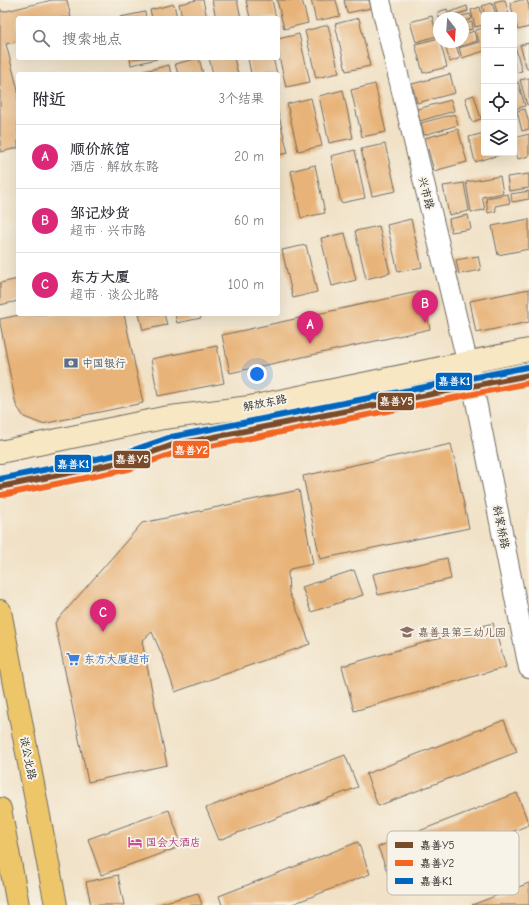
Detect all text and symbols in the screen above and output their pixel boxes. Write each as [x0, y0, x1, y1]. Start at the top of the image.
north arrow [433, 12, 469, 48]
map controls [481, 12, 517, 156]
button: + [481, 12, 517, 48]
search box [16, 16, 280, 60]
icon: search [30, 27, 52, 49]
text: 搜索地点 [62, 30, 122, 48]
button: − [481, 48, 517, 84]
button: locate [481, 84, 517, 120]
text: 附近 [32, 90, 66, 109]
text: 3个结果 [218, 91, 264, 106]
button: layers [481, 120, 517, 156]
text: 顺价旅馆 [70, 140, 130, 158]
text: A [41, 149, 49, 164]
text: 20 m [234, 149, 264, 164]
text: 酒店 · 解放东路 [70, 159, 159, 174]
street label: 兴市路 [416, 175, 436, 211]
text: 邹记炒货 [70, 204, 130, 222]
text: B [41, 213, 49, 228]
text: 60 m [234, 213, 264, 228]
text: 超市 · 兴市路 [70, 223, 146, 238]
text: 东方大厦 [70, 268, 130, 286]
text: C [41, 277, 49, 292]
text: 100 m [228, 277, 264, 292]
text: 超市 · 谈公北路 [70, 287, 159, 302]
pin: B [412, 290, 438, 323]
pin: A [297, 311, 323, 344]
bank icon: 中国银行 [63, 355, 79, 371]
place label: 中国银行 [82, 357, 126, 370]
your location [247, 364, 267, 384]
line badge: 嘉善K1 [435, 372, 473, 391]
text: 嘉善K1 [438, 375, 470, 388]
street label: 解放东路 [242, 392, 288, 414]
line badge: 嘉善Y5 [377, 392, 415, 411]
text: 嘉善Y5 [379, 395, 413, 408]
line badge: 嘉善Y2 [172, 440, 210, 459]
text: 嘉善Y2 [174, 444, 208, 457]
line badge: 嘉善Y5 [113, 450, 151, 469]
text: 嘉善Y5 [115, 453, 149, 466]
line badge: 嘉善K1 [54, 454, 92, 473]
text: 嘉善K1 [57, 458, 89, 471]
street label: 斜家桥路 [490, 504, 512, 550]
pin: C [90, 599, 116, 632]
school or university icon: 嘉善县第三幼儿园 [399, 624, 415, 640]
place label: 嘉善县第三幼儿园 [418, 626, 506, 639]
supermarket icon: 东方大厦超市 [65, 651, 81, 667]
place label: 东方大厦超市 [84, 653, 150, 666]
street label: 谈公北路 [17, 735, 39, 781]
legend [387, 831, 519, 895]
hotel icon: 国会大酒店 [127, 834, 143, 850]
place label: 国会大酒店 [146, 836, 201, 849]
text: 嘉善Y5 [420, 839, 455, 852]
text: 嘉善Y2 [420, 857, 455, 870]
text: 嘉善K1 [420, 875, 453, 888]

